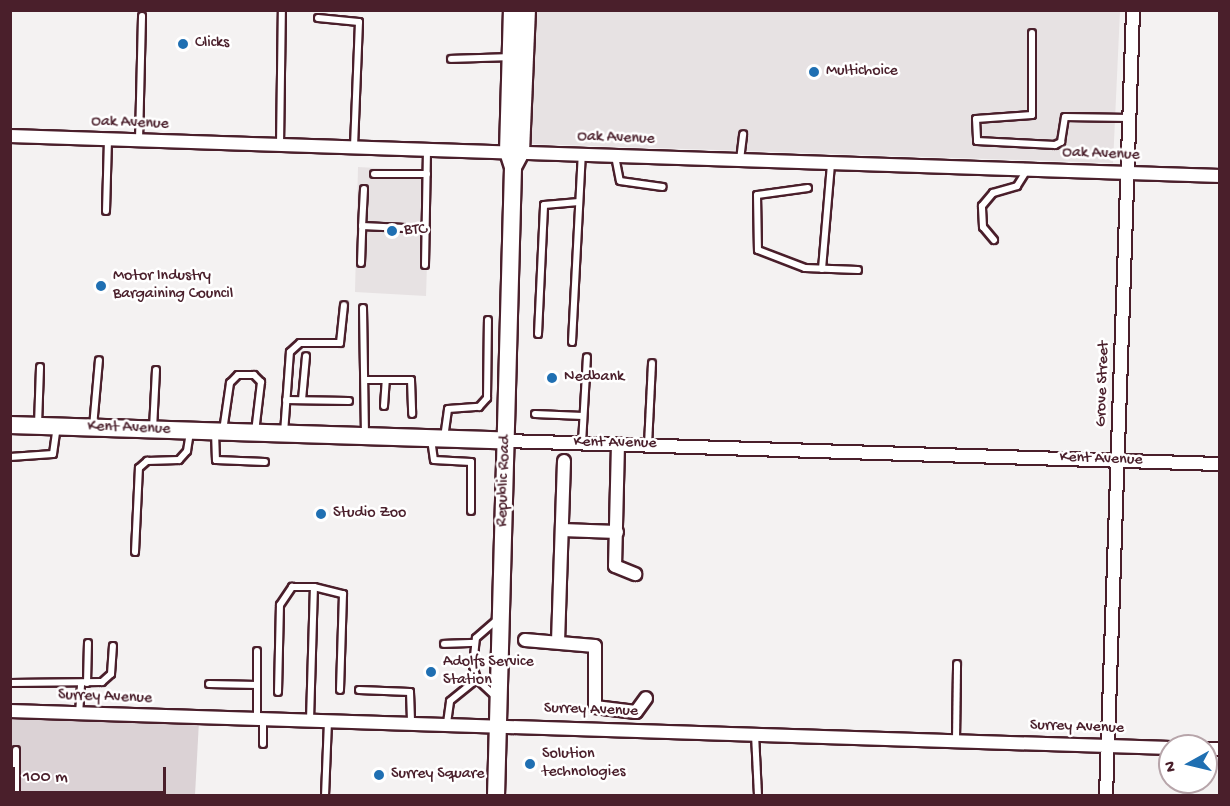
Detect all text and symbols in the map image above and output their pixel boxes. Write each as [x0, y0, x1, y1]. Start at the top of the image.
place label: Clicks [195, 34, 229, 54]
marker: Clicks [176, 37, 190, 51]
place label: Multichoice [826, 62, 898, 82]
marker: Multichoice [807, 65, 821, 79]
street label: Oak Avenue [91, 113, 169, 135]
street label: Oak Avenue [577, 128, 655, 150]
street label: Oak Avenue [1062, 144, 1140, 166]
place label: BTC [404, 221, 427, 241]
marker: BTC [385, 224, 399, 238]
place label: Motor Industry Bargaining Council [113, 267, 233, 305]
marker: Motor Industry Bargaining Council [94, 279, 108, 293]
street label: Grove Street [1093, 341, 1115, 427]
place label: Nedbank [564, 368, 624, 388]
marker: Nedbank [545, 371, 559, 385]
street label: Kent Avenue [87, 418, 171, 440]
street label: Kent Avenue [573, 434, 657, 454]
street label: Republic Road [494, 435, 516, 527]
street label: Kent Avenue [1059, 449, 1143, 471]
place label: Studio Zoo [333, 504, 406, 524]
marker: Studio Zoo [314, 507, 328, 521]
place label: Adolfs Service Station [443, 653, 534, 691]
marker: Adolfs Service Station [424, 665, 438, 679]
street label: Surrey Avenue [58, 687, 152, 709]
street label: Surrey Avenue [544, 700, 638, 722]
street label: Surrey Avenue [1030, 717, 1124, 739]
north arrow [1158, 734, 1218, 794]
place label: Solution technologies [542, 745, 625, 783]
scale bar [15, 755, 170, 793]
marker: Solution technologies [523, 757, 537, 771]
text: N [1162, 760, 1182, 773]
place label: Surrey Square [391, 765, 484, 785]
text: 100 m [23, 767, 68, 788]
marker: Surrey Square [372, 768, 386, 782]

